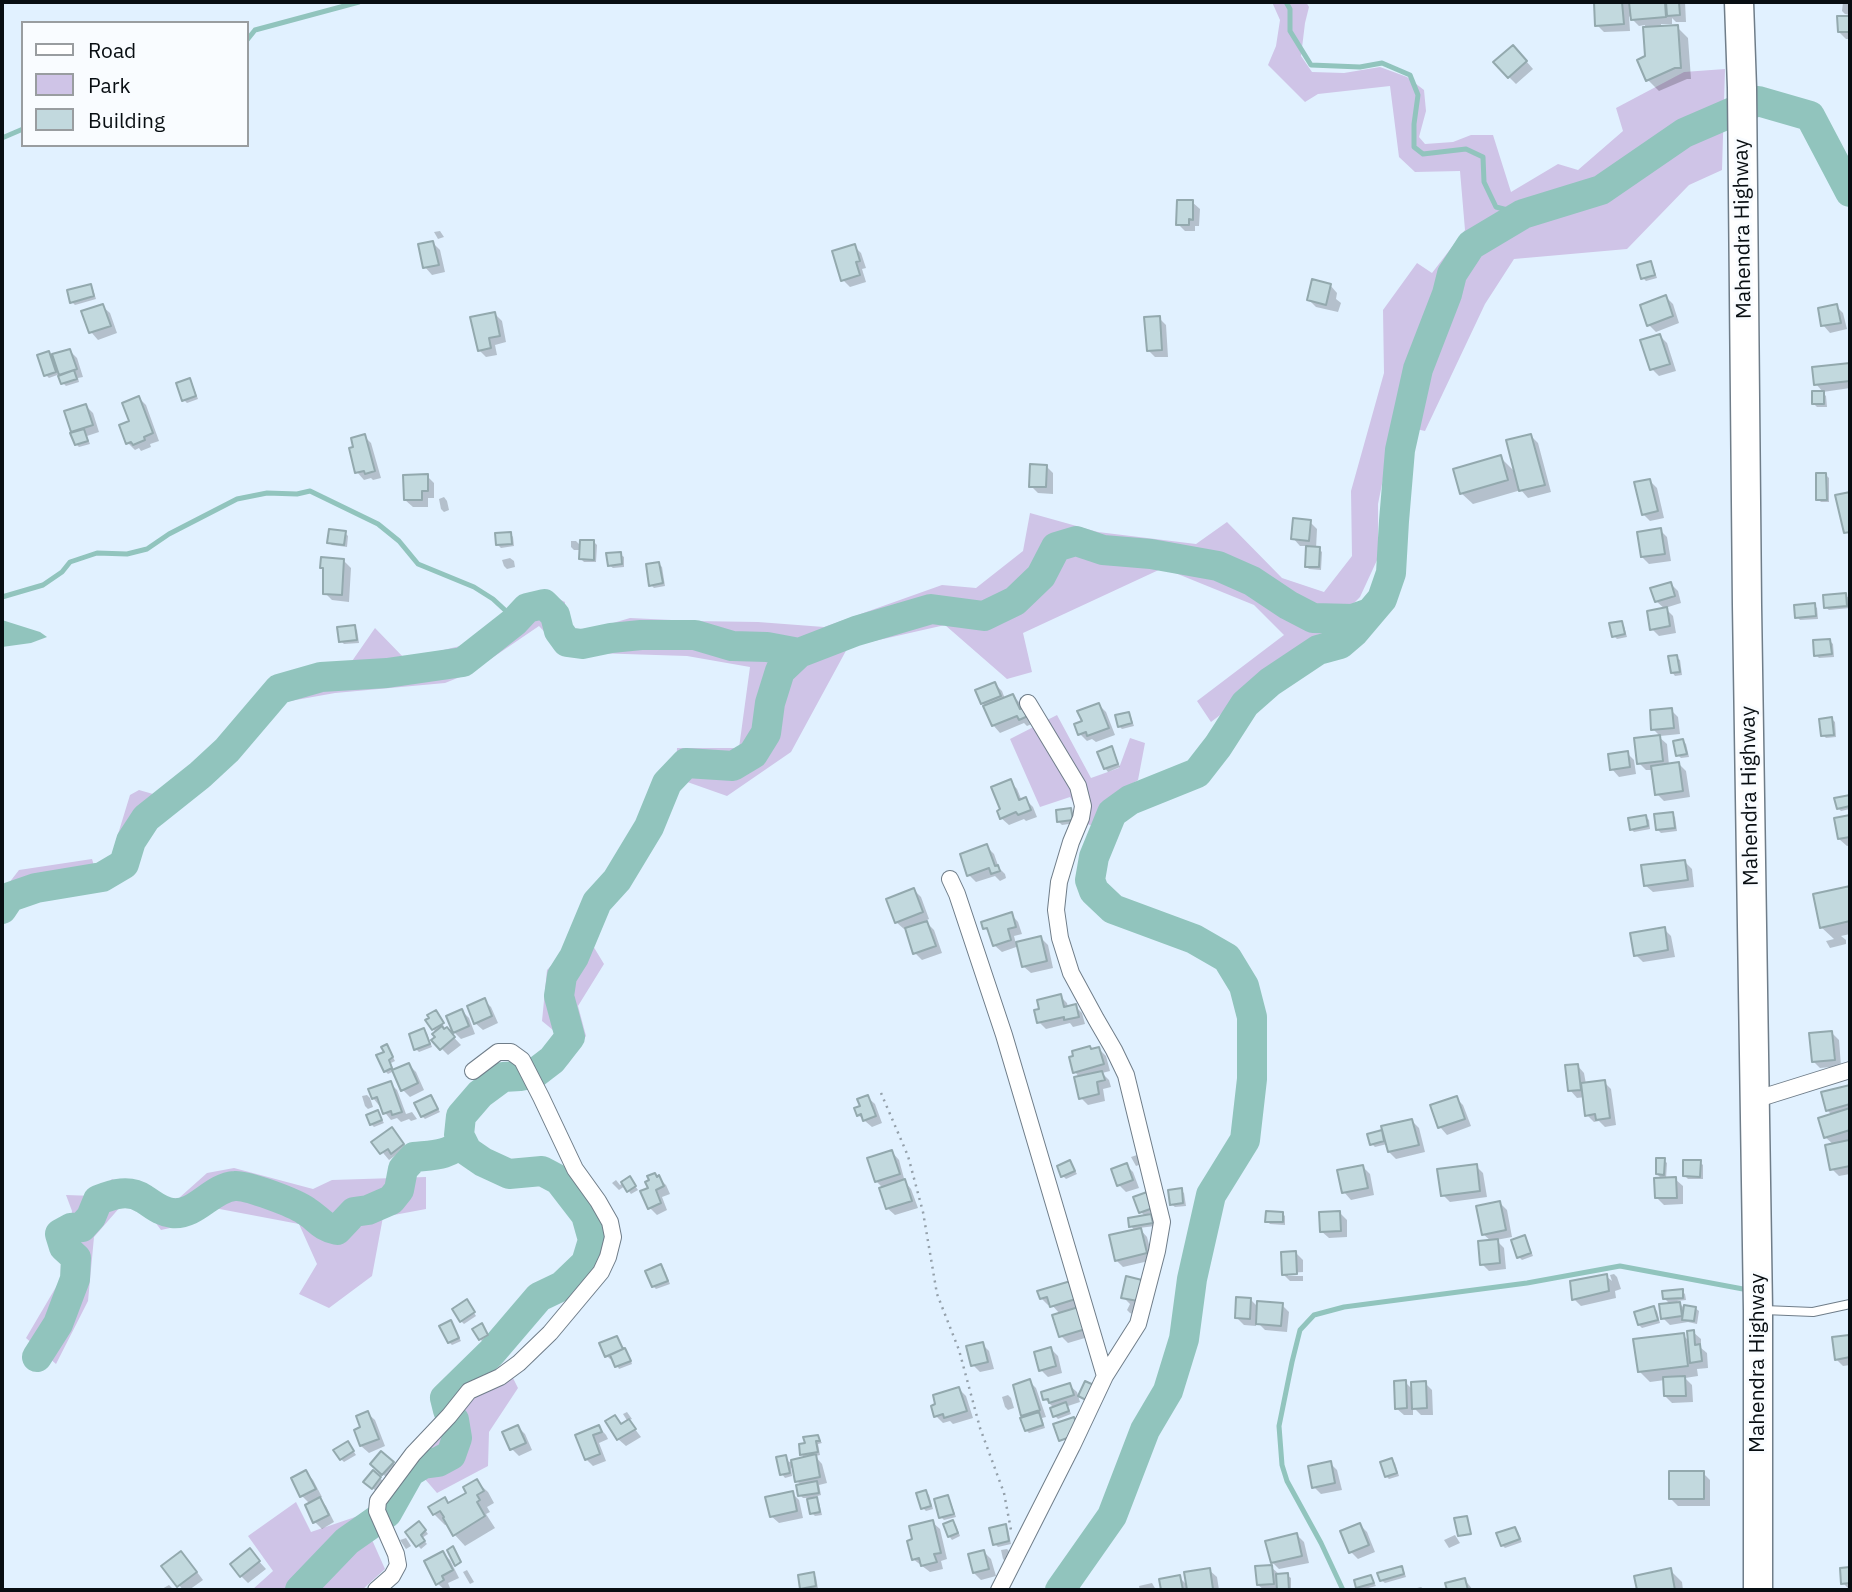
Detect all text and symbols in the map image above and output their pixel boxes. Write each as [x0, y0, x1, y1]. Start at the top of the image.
legend [21, 21, 248, 147]
text: Road [88, 36, 136, 64]
text: Park [88, 71, 131, 99]
text: Building [88, 106, 165, 134]
street label: Mahendra Highway [1729, 139, 1757, 319]
street label: Mahendra Highway [1736, 706, 1764, 886]
street label: Mahendra Highway [1745, 1273, 1771, 1453]

